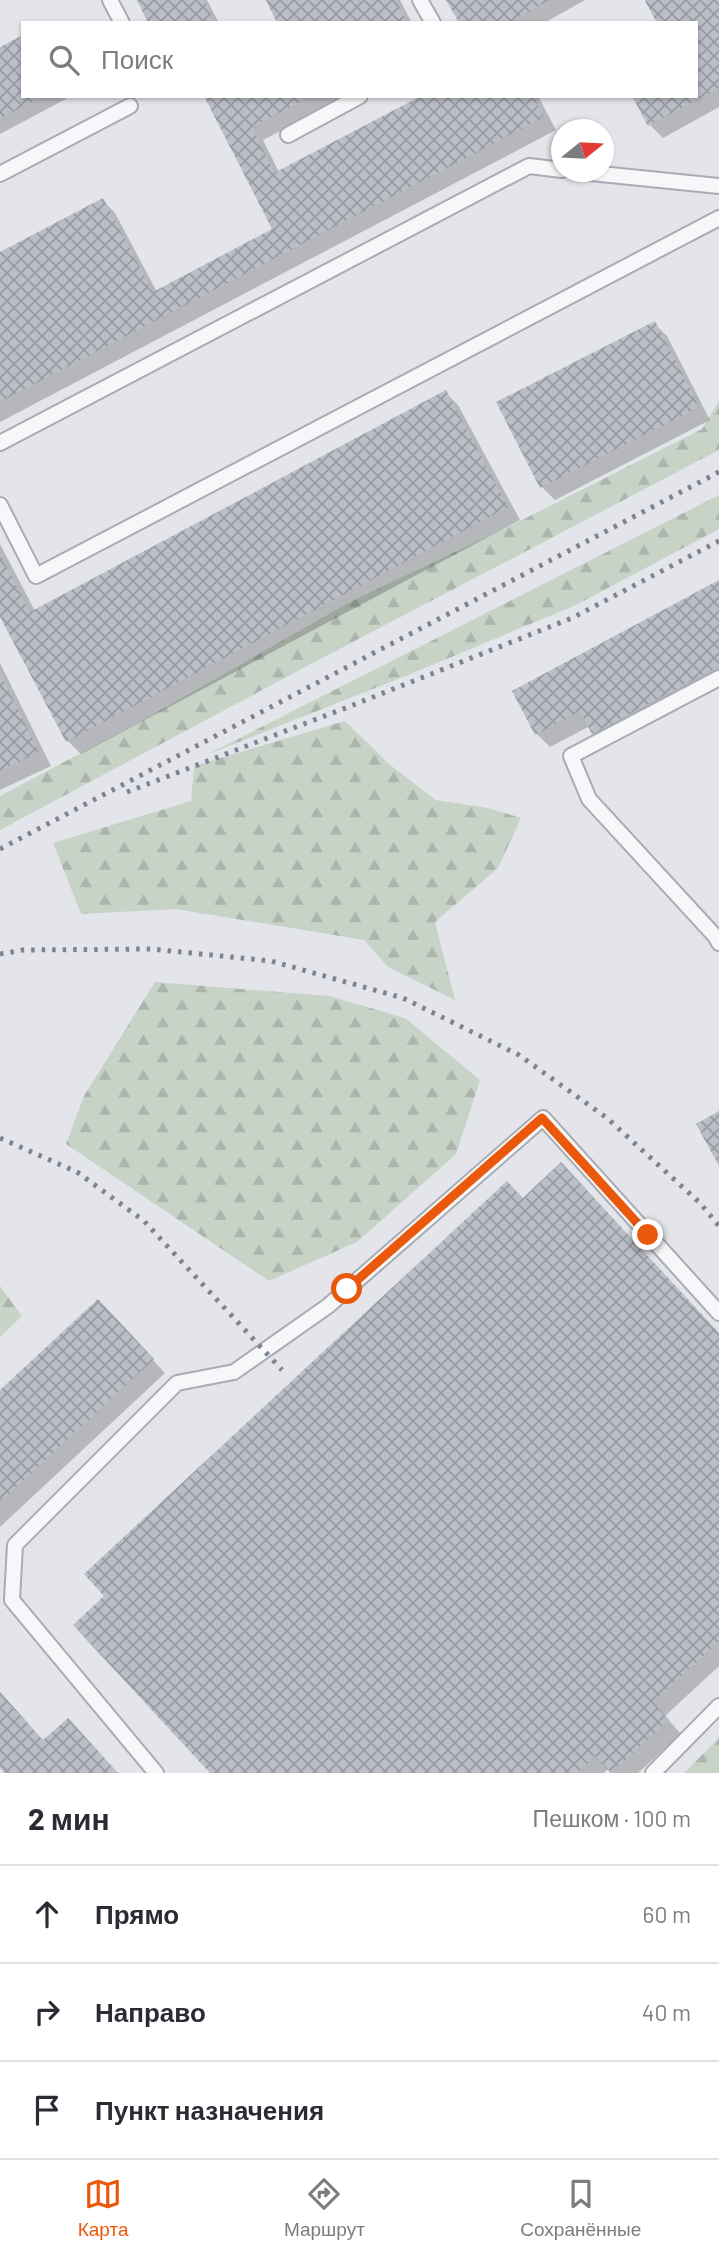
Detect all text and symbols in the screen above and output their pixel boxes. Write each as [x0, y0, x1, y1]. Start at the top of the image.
search box [21, 21, 698, 98]
icon: search [45, 41, 83, 79]
text: Поиск [101, 43, 173, 74]
north arrow [551, 119, 614, 182]
route end [632, 1219, 663, 1250]
route start [331, 1273, 362, 1304]
text: 2 мин [28, 1800, 110, 1836]
text: Пешком · 100 m [533, 1804, 691, 1832]
icon: ahead [28, 1895, 66, 1933]
text: Прямо [95, 1898, 179, 1929]
text: 60 m [643, 1900, 691, 1928]
icon: right [28, 1993, 66, 2031]
text: Направо [95, 1996, 206, 2027]
text: 40 m [642, 1998, 691, 2026]
icon: arrive [28, 2091, 66, 2129]
text: Пункт назначения [95, 2094, 324, 2125]
tab: Карта [78, 2175, 129, 2241]
tab: Маршрут [284, 2175, 365, 2241]
tab: Сохранённые [520, 2175, 641, 2241]

